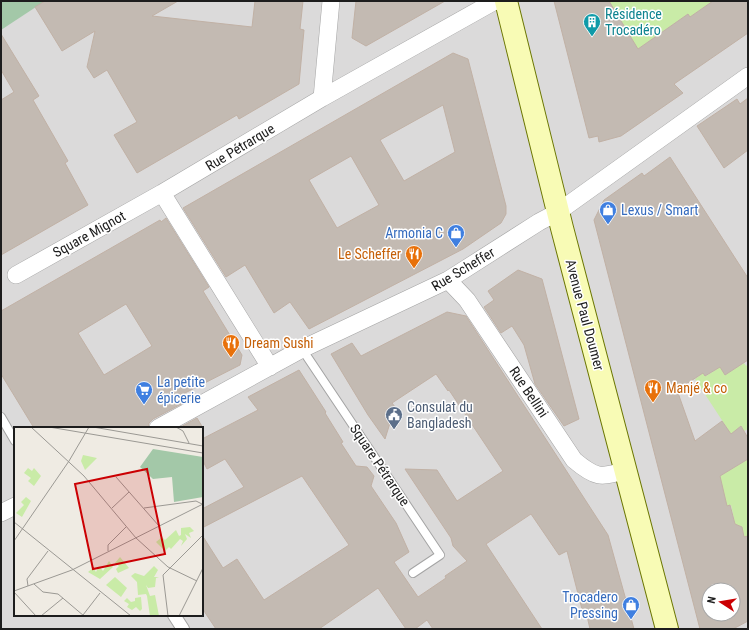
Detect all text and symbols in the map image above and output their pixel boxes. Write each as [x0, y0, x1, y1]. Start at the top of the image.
place label: Résidence Trocadéro [605, 6, 662, 38]
building icon: Résidence Trocadéro [582, 12, 602, 37]
street label: Rue Pétrarque [203, 120, 278, 174]
shop icon: Lexus / Smart [598, 200, 618, 225]
place label: Lexus / Smart [621, 202, 698, 218]
street label: Square Mignot [50, 208, 128, 260]
shop icon: Armonia C [446, 223, 466, 248]
place label: Armonia C [385, 225, 443, 241]
restaurant icon: Le Scheffer [404, 244, 424, 269]
street label: Rue Scheffer [429, 244, 497, 294]
place label: Le Scheffer [338, 246, 401, 262]
street label: Avenue Paul Doumer [562, 258, 608, 372]
restaurant icon: Dream Sushi [221, 333, 241, 358]
place label: Dream Sushi [244, 335, 314, 351]
street label: Rue Bellini [506, 364, 552, 420]
place label: La petite épicerie [157, 374, 206, 406]
restaurant icon: Manjé & co [643, 378, 663, 403]
supermarket icon: La petite épicerie [134, 380, 154, 405]
place label: Manjé & co [666, 380, 727, 396]
place label: Consulat du Bangladesh [407, 399, 473, 431]
public building icon: Consulat du Bangladesh [384, 405, 404, 430]
street label: Square Pétrarque [347, 421, 413, 509]
inset map [14, 427, 203, 616]
north arrow [701, 582, 741, 622]
place label: Trocadero Pressing [562, 589, 618, 621]
shop icon: Trocadero Pressing [621, 595, 641, 620]
text: N [705, 595, 719, 605]

